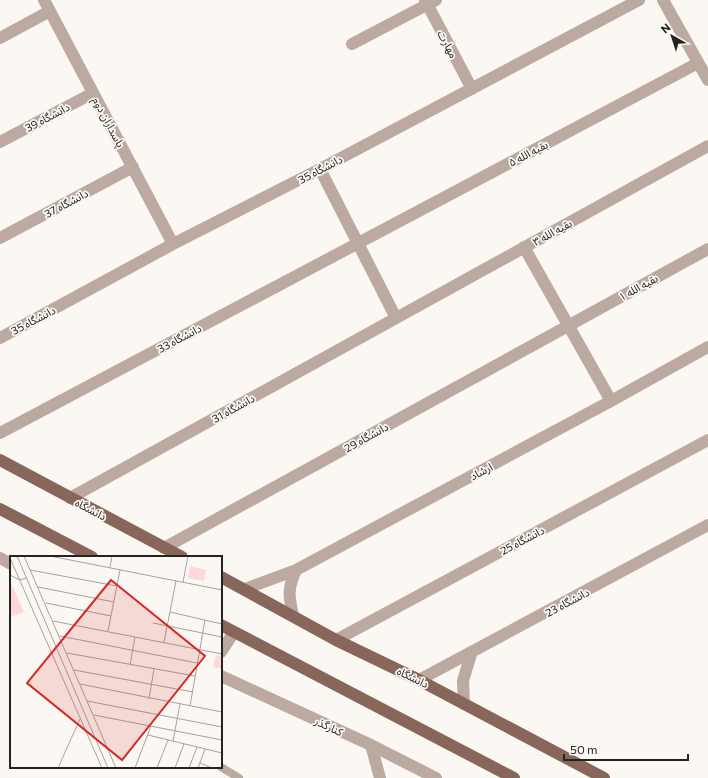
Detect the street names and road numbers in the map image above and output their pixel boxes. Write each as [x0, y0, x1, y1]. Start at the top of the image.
street label: مهارت [434, 28, 461, 61]
street label: پاسداران دوم [88, 95, 128, 150]
street label: دانشگاه 39 [23, 100, 71, 134]
street label: بقیه الله ۵ [506, 137, 550, 170]
street label: دانشگاه 35 [296, 152, 344, 186]
street label: دانشگاه 37 [42, 186, 90, 220]
street label: بقیه الله ۳ [530, 216, 574, 249]
street label: بقیه الله ۱ [616, 271, 660, 304]
street label: دانشگاه 35 [9, 303, 57, 337]
street label: دانشگاه 33 [155, 321, 203, 355]
street label: دانشگاه 31 [210, 391, 256, 425]
street label: دانشگاه 29 [342, 420, 390, 454]
street label: ارشاد [468, 460, 495, 483]
street label: دانشگاه [73, 495, 109, 523]
street label: دانشگاه 25 [498, 523, 546, 557]
street label: دانشگاه 23 [543, 585, 591, 619]
street label: دانشگاه [395, 664, 431, 690]
street label: کنارگذر [312, 713, 346, 739]

